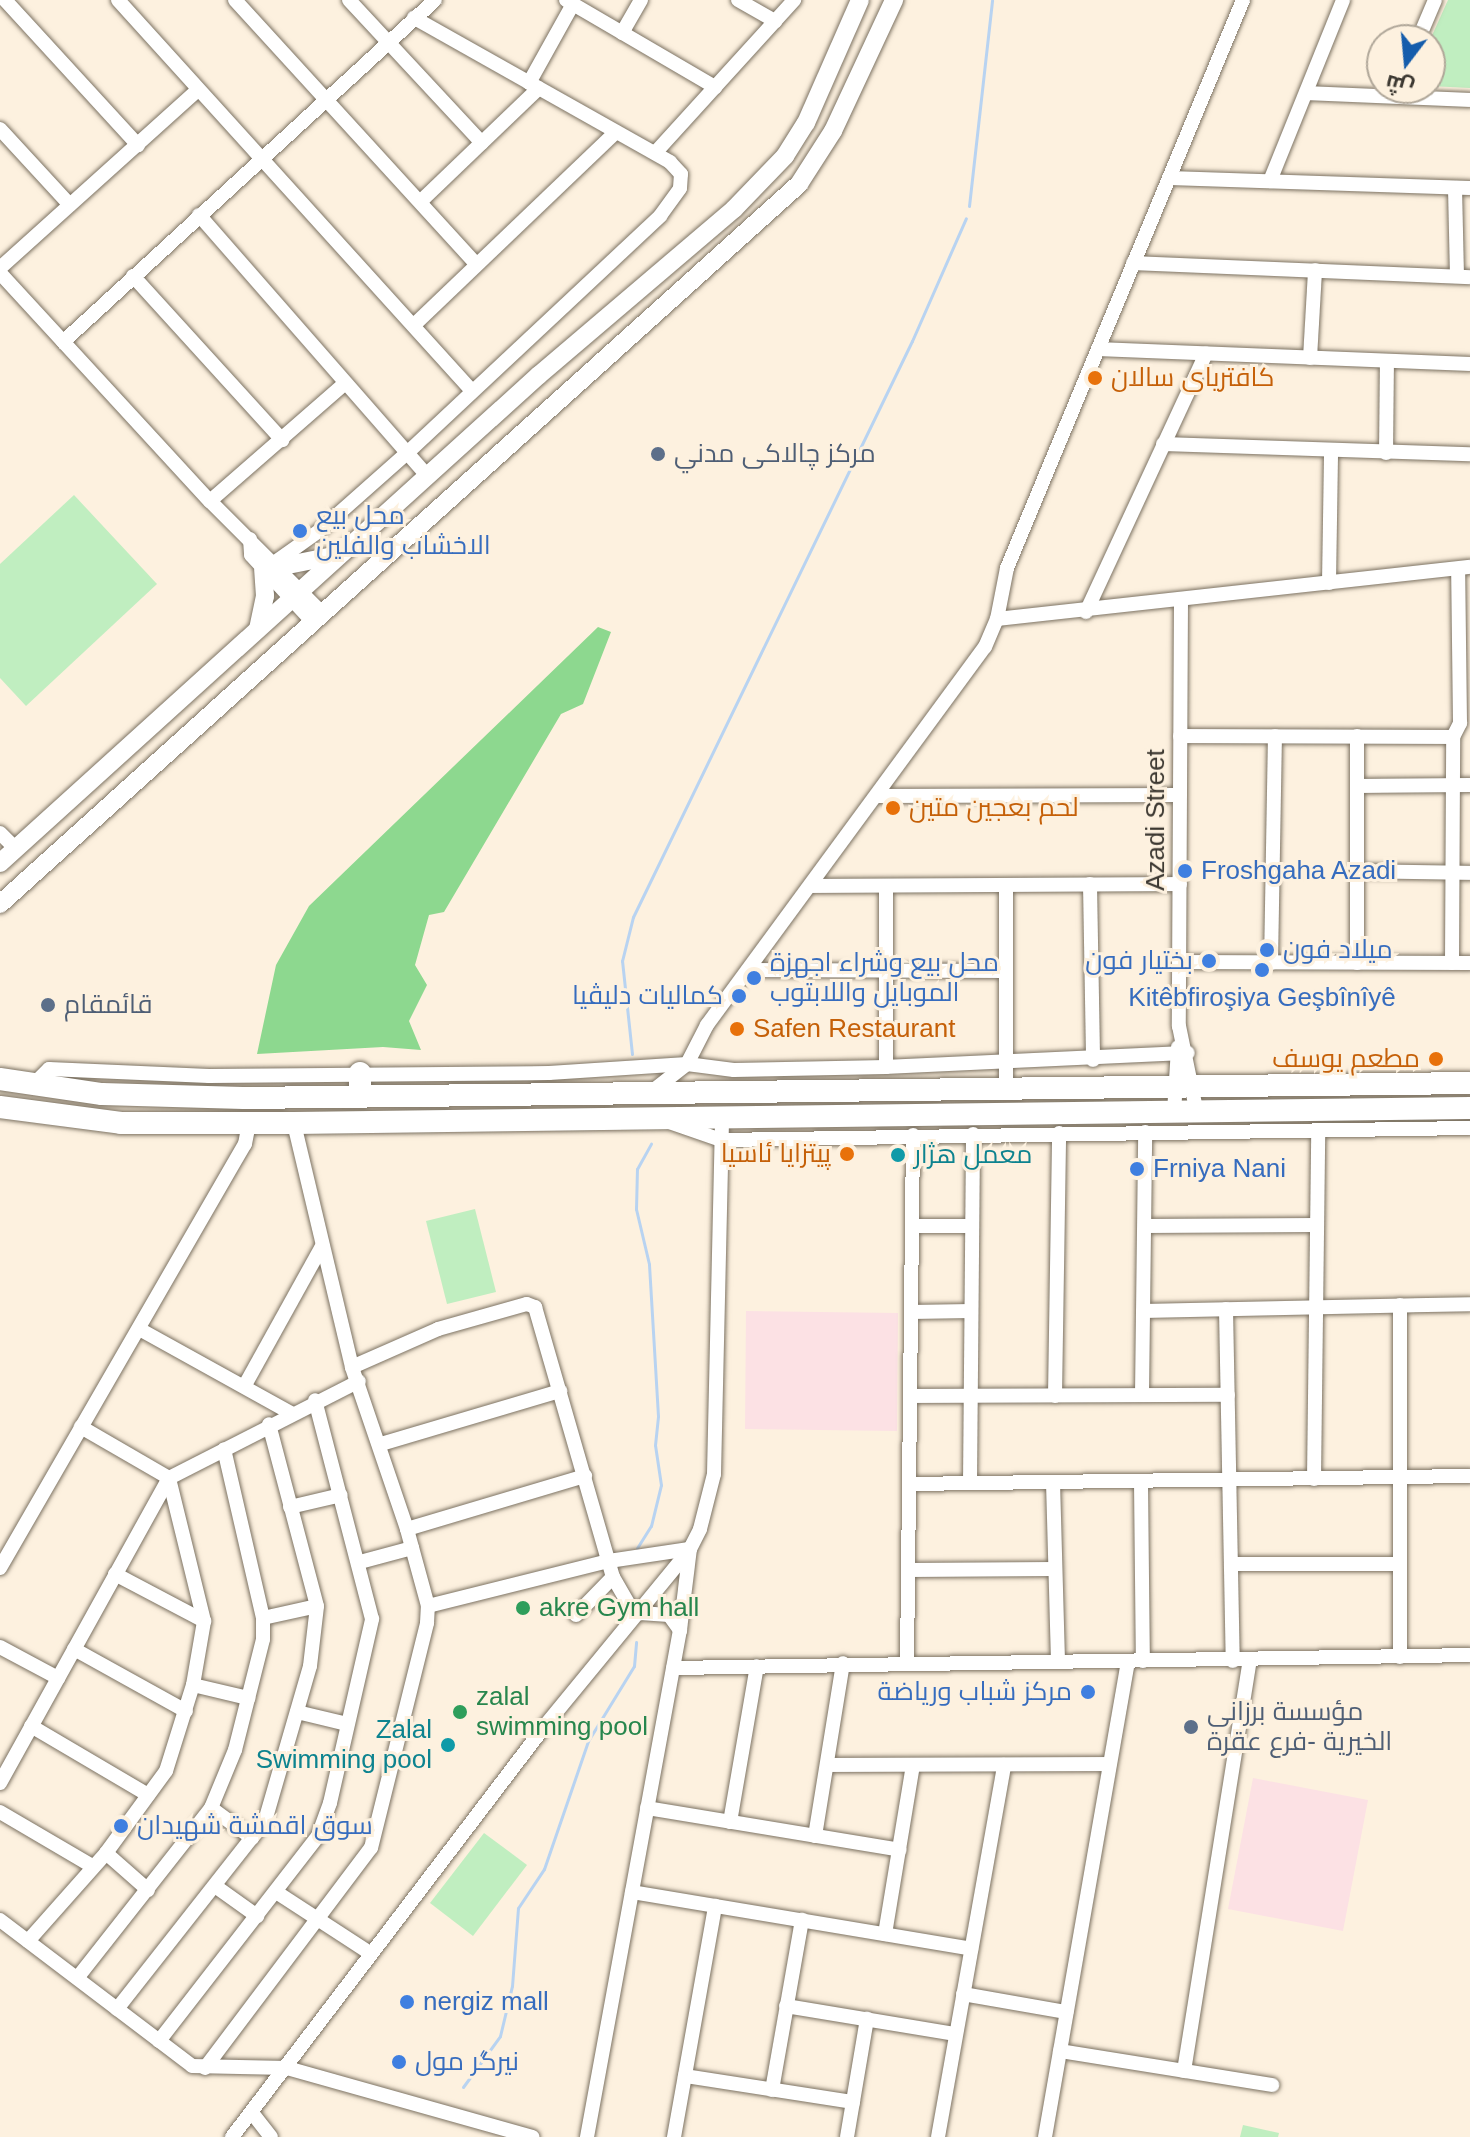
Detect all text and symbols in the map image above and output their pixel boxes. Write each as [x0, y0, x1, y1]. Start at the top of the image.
north arrow [1366, 24, 1446, 104]
text: ش [1383, 70, 1417, 102]
place label: کافتریای سالان [1111, 362, 1275, 394]
marker: کافتریای سالان [1086, 369, 1104, 387]
place label: مركز چالاکى مدني [674, 438, 876, 470]
marker: مركز چالاکى مدني [649, 445, 667, 463]
place label: محل بيع الاخشاب والفلين [316, 500, 491, 562]
marker: محل بيع الاخشاب والفلين [291, 522, 309, 540]
street label: Azadi Street [1140, 749, 1172, 891]
place label: لحم بعجين متين [909, 792, 1079, 824]
marker: لحم بعجين متين [884, 799, 902, 817]
place label: Froshgaha Azadi [1201, 855, 1398, 887]
marker: Froshgaha Azadi [1176, 862, 1194, 880]
place label: ميلاد فون [1283, 934, 1393, 966]
marker: ميلاد فون [1258, 941, 1276, 959]
place label: بختيار فون [1085, 945, 1193, 977]
place label: محل بيع وشراء اجهزة الموبايل واللابتوب [770, 947, 999, 1008]
marker: بختيار فون [1200, 952, 1218, 970]
marker: Kitêbfiroşiya Geşbînîyê [1253, 961, 1271, 979]
marker: محل بيع وشراء اجهزة الموبايل واللابتوب [745, 969, 763, 987]
place label: كماليات دليڤيا [572, 980, 723, 1012]
place label: Kitêbfiroşiya Geşbînîyê [1128, 982, 1396, 1014]
marker: كماليات دليڤيا [730, 987, 748, 1005]
place label: قائمقام [64, 989, 153, 1021]
marker: قائمقام [39, 996, 57, 1014]
place label: Safen Restaurant [753, 1013, 955, 1045]
marker: Safen Restaurant [728, 1020, 746, 1038]
place label: مطعم يوسف [1272, 1043, 1420, 1075]
marker: مطعم يوسف [1427, 1050, 1445, 1068]
place label: پیتزایا ئاسیا [721, 1138, 831, 1170]
place label: معمل هژار [914, 1139, 1033, 1171]
marker: پیتزایا ئاسیا [838, 1145, 856, 1163]
marker: معمل هژار [889, 1146, 907, 1164]
place label: Frniya Nani [1153, 1153, 1286, 1185]
marker: Frniya Nani [1128, 1160, 1146, 1178]
place label: akre Gym hall [539, 1592, 699, 1624]
marker: akre Gym hall [514, 1599, 532, 1617]
place label: مركز شباب ورياضة [878, 1676, 1072, 1708]
place label: zalal swimming pool [476, 1681, 648, 1742]
marker: مركز شباب ورياضة [1079, 1683, 1097, 1701]
place label: مؤسسة برزانى الخيرية -فرع عقرة [1207, 1696, 1392, 1758]
marker: zalal swimming pool [451, 1703, 469, 1721]
place label: Zalal Swimming pool [256, 1714, 432, 1776]
marker: مؤسسة برزانى الخيرية -فرع عقرة [1182, 1718, 1200, 1736]
marker: Zalal Swimming pool [439, 1736, 457, 1754]
place label: سوق اقمشة شهيدان [137, 1810, 373, 1842]
marker: سوق اقمشة شهيدان [112, 1817, 130, 1835]
place label: nergiz mall [423, 1986, 549, 2018]
marker: nergiz mall [398, 1993, 416, 2011]
place label: نيرگر مول [415, 2046, 519, 2078]
marker: نيرگر مول [390, 2053, 408, 2071]

